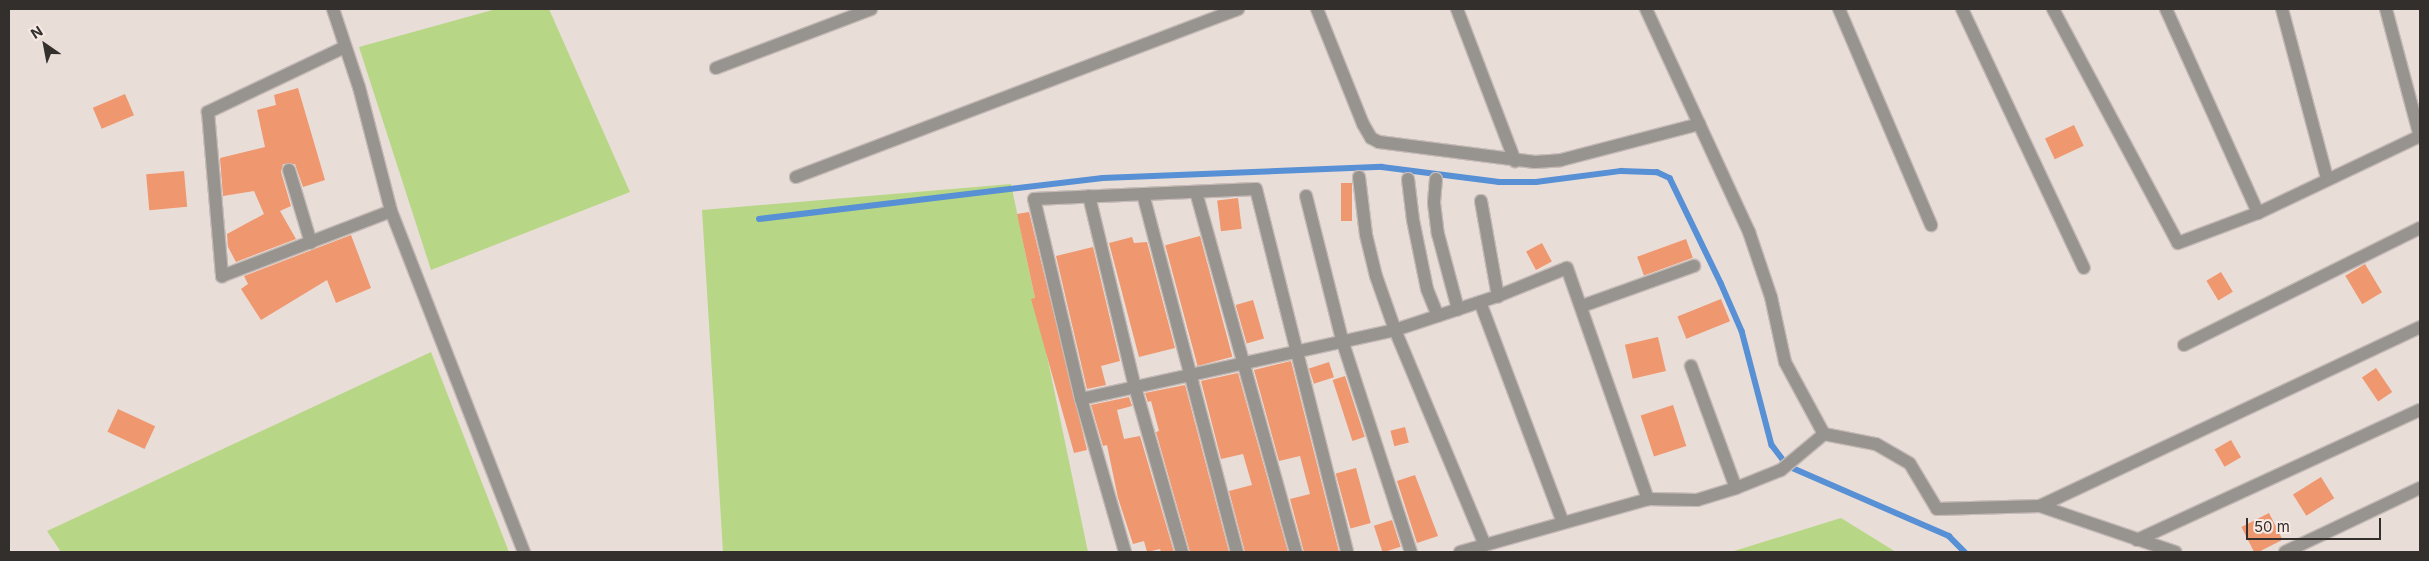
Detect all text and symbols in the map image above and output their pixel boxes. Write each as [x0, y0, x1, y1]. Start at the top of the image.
north arrow [20, 20, 70, 70]
text: N [27, 22, 46, 42]
scale bar [2249, 508, 2384, 540]
text: 50 m [2254, 517, 2290, 536]

